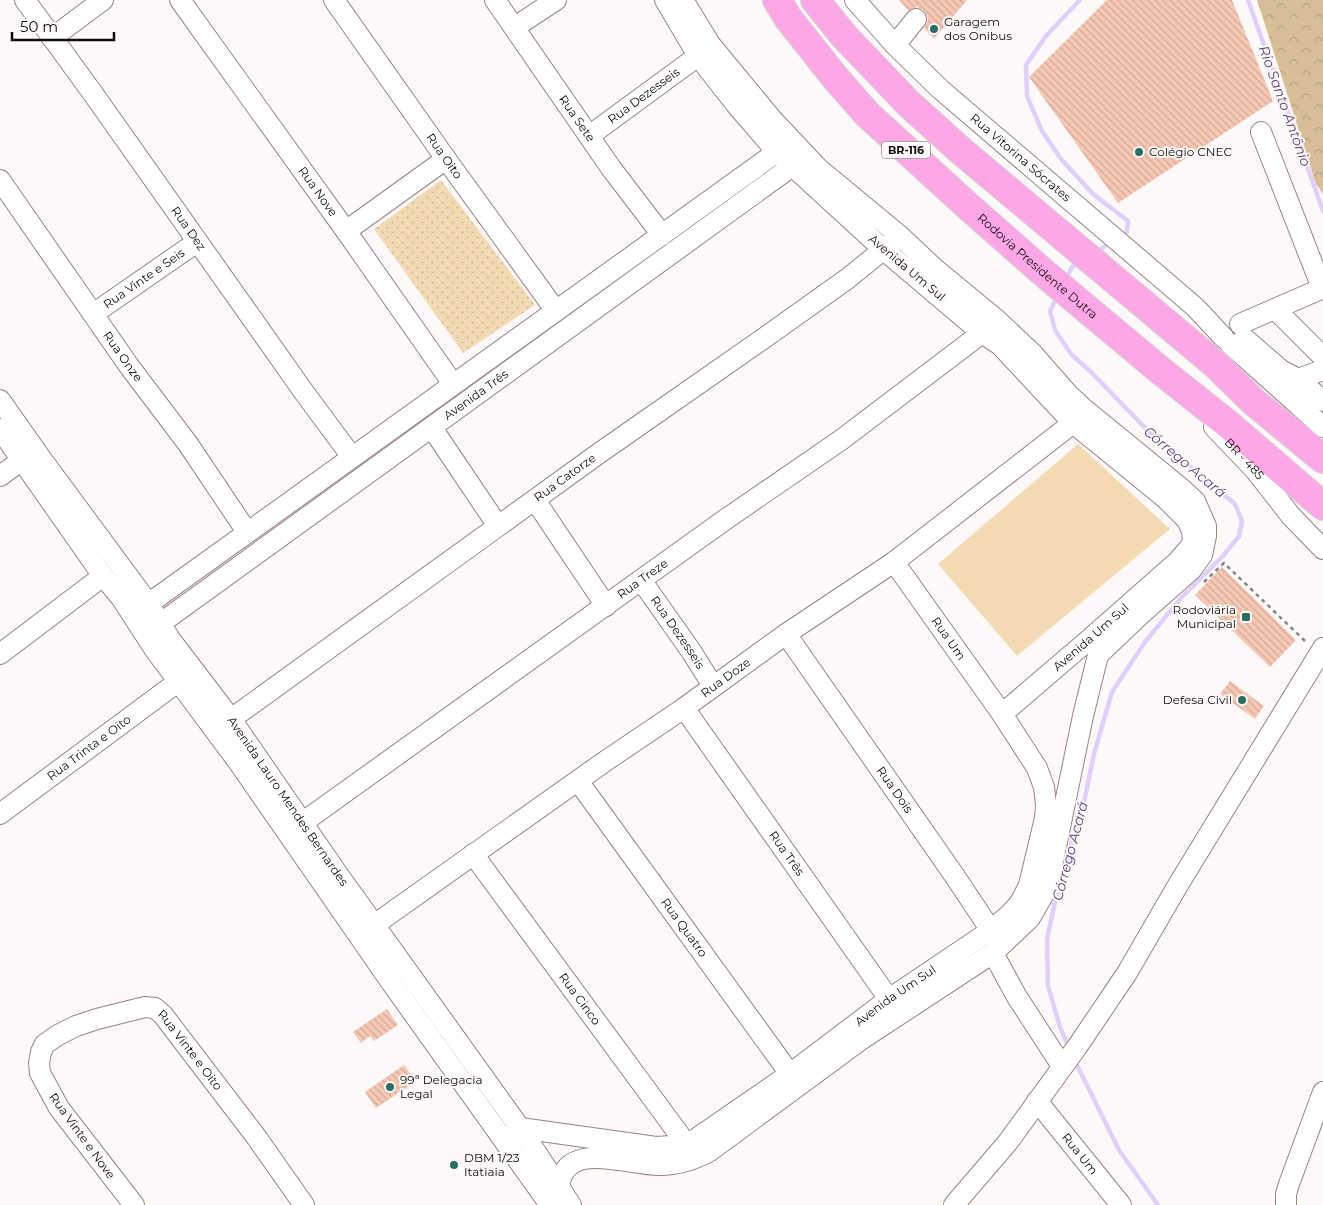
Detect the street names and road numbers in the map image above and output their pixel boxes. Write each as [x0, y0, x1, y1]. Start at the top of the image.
street label: Rua Dezesseis [605, 64, 683, 127]
street label: Rua Sete [556, 92, 599, 145]
street label: Rua Vitorina Sócrates [967, 110, 1074, 205]
street label: Rua Oito [423, 130, 466, 182]
road number: BR-116 [882, 142, 930, 158]
street label: Rua Nove [295, 164, 341, 219]
street label: Rua Dez [168, 203, 209, 253]
street label: Rodovia Presidente Dutra [974, 210, 1101, 322]
street label: Avenida Um Sul [866, 231, 949, 304]
street label: Rua Vinte e Seis [100, 245, 187, 312]
street label: Rua Onze [100, 328, 146, 384]
street label: Avenida Três [441, 366, 511, 423]
street label: BR - 485 [1222, 435, 1268, 482]
street label: Rua Catorze [531, 450, 599, 505]
street label: Rua Treze [614, 555, 671, 602]
street label: Rua Dezesseis [648, 593, 708, 672]
street label: Avenida Um Sul [1050, 600, 1132, 674]
street label: Rua Um [928, 614, 969, 663]
street label: Rua Doze [698, 654, 753, 700]
street label: Rua Trinta e Oito [44, 711, 134, 783]
street label: Avenida Lauro Mendes Bernardes [224, 713, 352, 889]
street label: Rua Dois [874, 763, 917, 816]
street label: Rua Três [766, 828, 808, 879]
street label: Rua Quatro [658, 895, 711, 960]
street label: Avenida Um Sul [852, 962, 939, 1029]
street label: Rua Cinco [556, 970, 604, 1028]
street label: Rua Vinte e Oito [155, 1006, 226, 1093]
street label: Rua Vinte e Nove [46, 1090, 119, 1182]
street label: Rua Um [1059, 1130, 1101, 1177]

